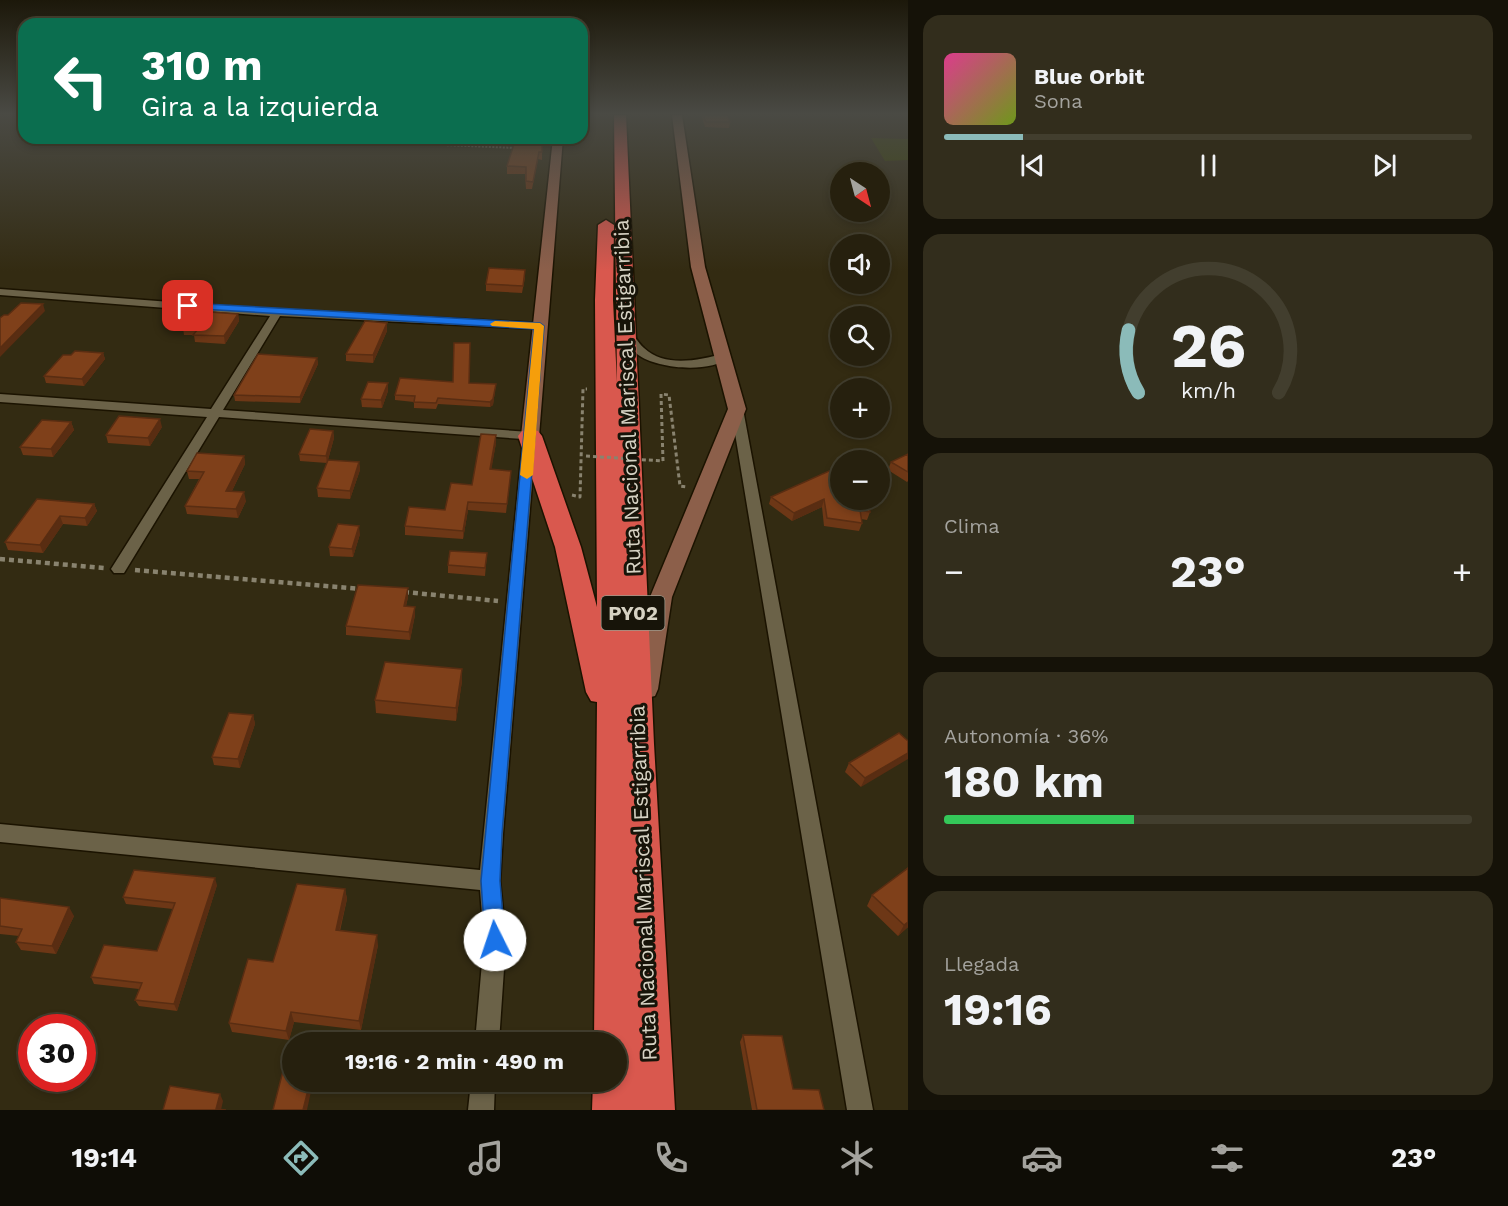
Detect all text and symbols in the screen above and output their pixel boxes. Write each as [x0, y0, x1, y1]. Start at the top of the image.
text: 310 m [141, 41, 263, 90]
icon: left [42, 42, 120, 120]
text: Blue Orbit [1034, 64, 1144, 89]
text: Sona [1034, 89, 1083, 113]
text: Gira a la izquierda [141, 91, 379, 123]
icon: previous [1016, 149, 1049, 182]
icon: pause [1192, 149, 1225, 182]
icon: next [1368, 149, 1401, 182]
north arrow [830, 162, 890, 222]
map controls [830, 162, 890, 510]
street label: Ruta Nacional Mariscal Estigarribia [608, 219, 646, 575]
button: sound [830, 234, 890, 294]
pin [162, 280, 213, 331]
icon: arrive [171, 289, 204, 322]
button: search [830, 306, 890, 366]
text: 26 [1170, 309, 1246, 382]
button: + [830, 378, 890, 438]
text: km/h [1180, 378, 1236, 403]
button: − [830, 450, 890, 510]
text: Clima [944, 514, 1000, 538]
text: 23° [1170, 545, 1246, 598]
text: − [944, 552, 964, 591]
text: + [1452, 552, 1472, 591]
road number: PY02 [602, 596, 664, 630]
street label: Ruta Nacional Mariscal Estigarribia [624, 705, 662, 1061]
text: Autonomía · 36% [944, 724, 1108, 748]
text: 180 km [944, 755, 1104, 808]
position arrow [463, 908, 527, 972]
text: Llegada [944, 952, 1019, 976]
text: 19:16 [944, 983, 1052, 1036]
speed limit sign: 30 [18, 1014, 96, 1092]
text: 19:16 · 2 min · 490 m [345, 1049, 564, 1074]
icon: directions [280, 1137, 322, 1179]
icon: music [465, 1137, 507, 1179]
icon: phone [650, 1137, 692, 1179]
icon: climate [836, 1137, 878, 1179]
icon: car [1021, 1137, 1063, 1179]
icon: filters [1206, 1137, 1248, 1179]
text: 19:14 [72, 1142, 137, 1174]
text: 23° [1391, 1142, 1436, 1174]

